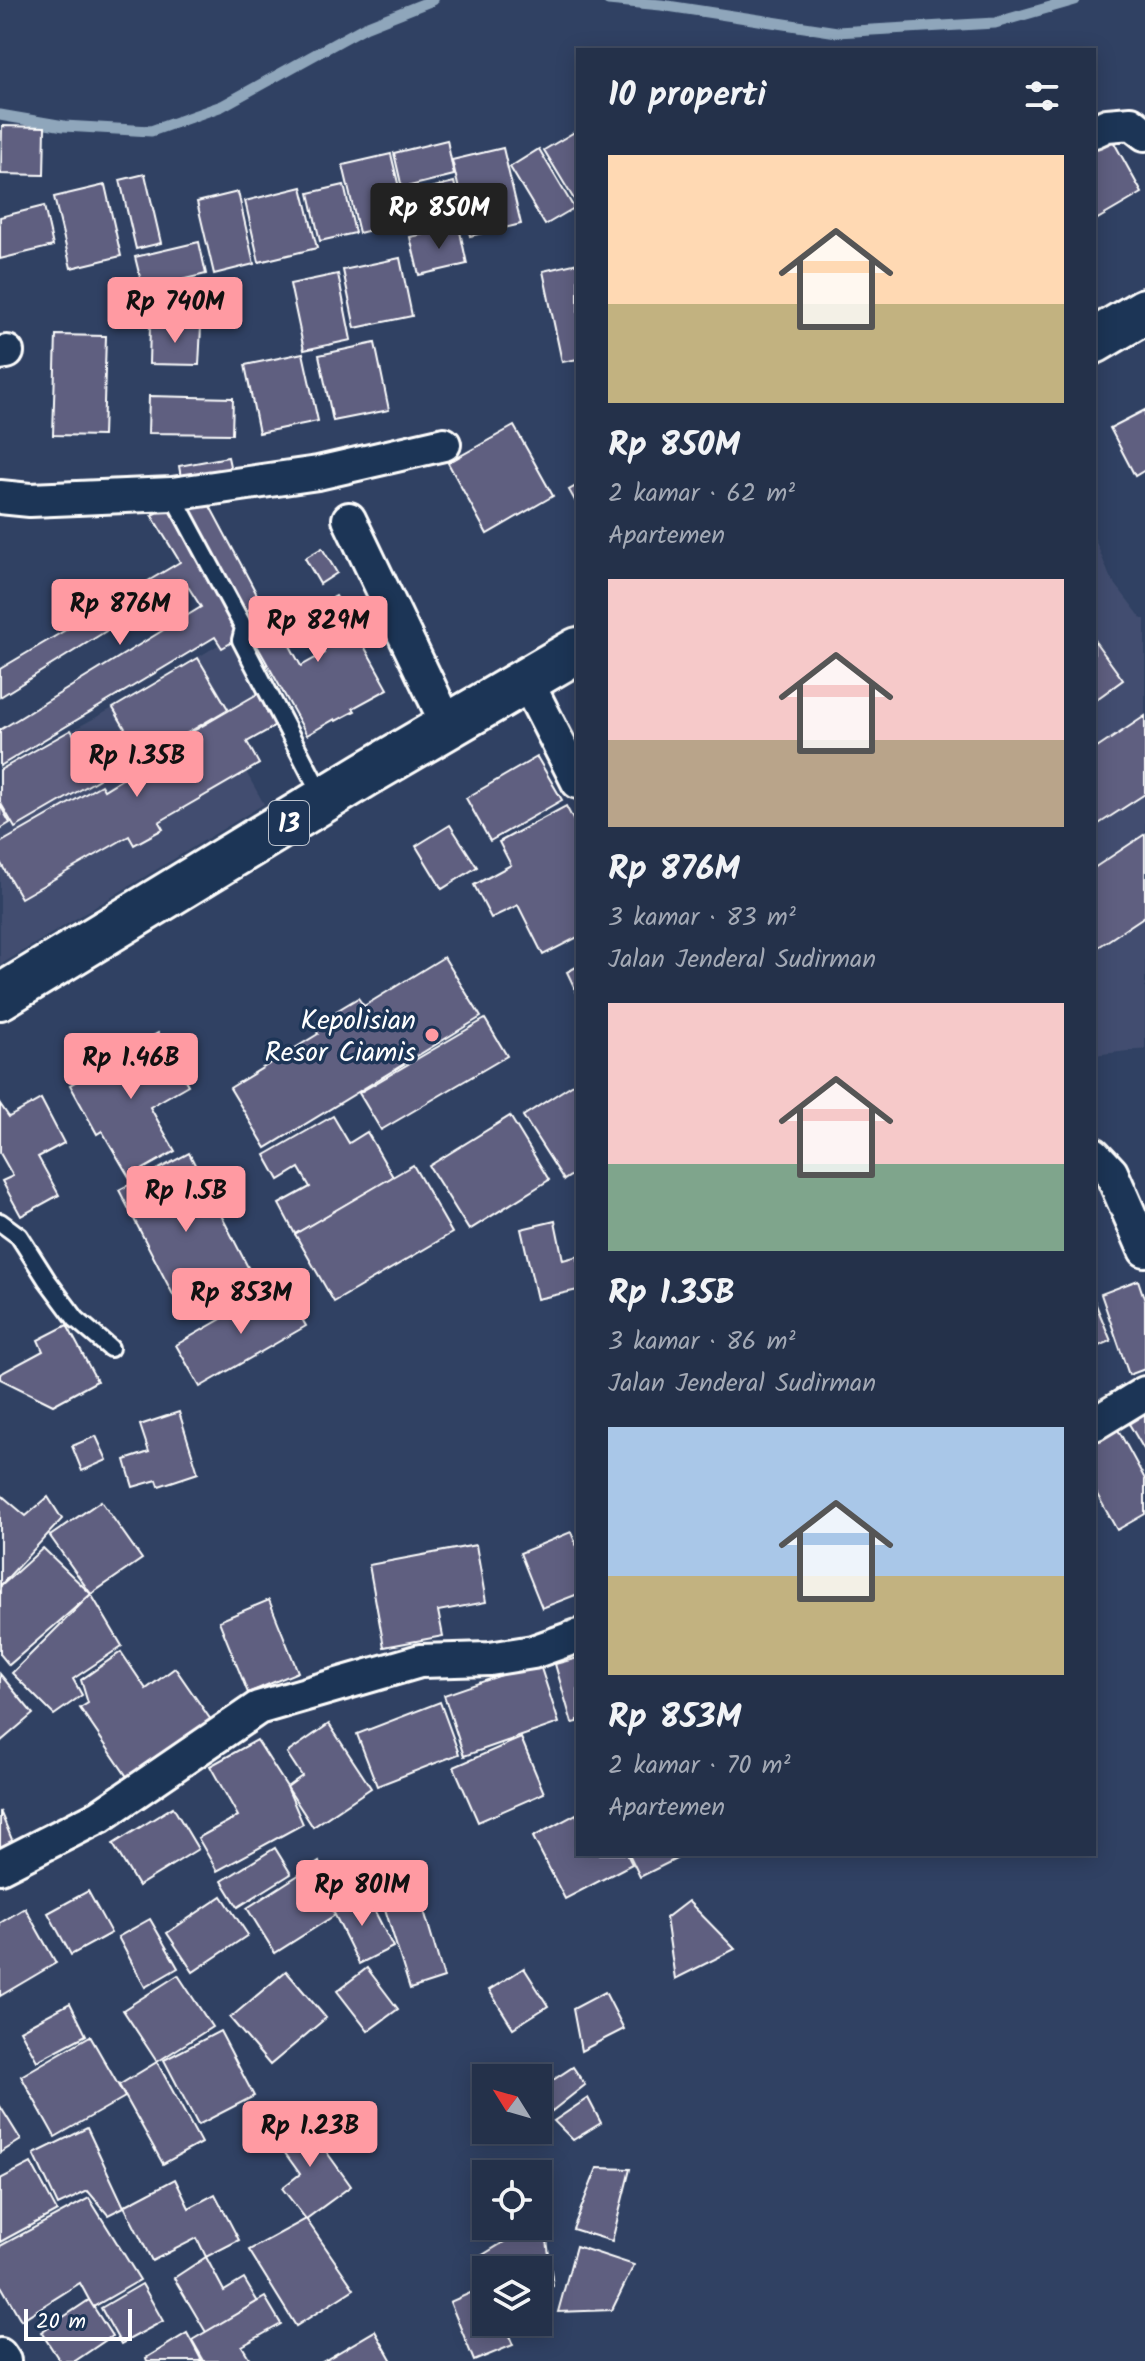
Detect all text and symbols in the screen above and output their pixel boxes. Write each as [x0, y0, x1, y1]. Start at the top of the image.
text: 10 properti [608, 69, 766, 123]
icon: filters [1020, 74, 1064, 118]
pin: Rp 850M [365, 183, 513, 251]
text: Rp 850M [388, 188, 490, 230]
icon: home [764, 207, 908, 351]
pin: Rp 740M [101, 277, 249, 345]
text: Rp 740M [125, 282, 225, 324]
text: Rp 850M [608, 419, 740, 473]
text: 2 kamar · 62 m² [608, 473, 795, 515]
text: Apartemen [608, 515, 725, 557]
pin: Rp 876M [46, 579, 194, 647]
text: Rp 876M [70, 584, 170, 626]
pin: Rp 829M [244, 596, 392, 664]
text: Rp 829M [267, 601, 369, 643]
icon: home [764, 631, 908, 775]
pin: Rp 1.35B [54, 731, 220, 799]
text: Rp 1.35B [88, 736, 186, 778]
road number: 13 [269, 801, 309, 845]
text: Rp 876M [608, 843, 740, 897]
text: 3 kamar · 83 m² [608, 897, 796, 939]
text: Jalan Jenderal Sudirman [608, 939, 876, 981]
place label: Kepolisian Resor Ciamis [264, 999, 416, 1076]
marker: Kepolisian Resor Ciamis [423, 1026, 441, 1044]
pin: Rp 1.46B [48, 1033, 214, 1101]
text: Rp 1.46B [82, 1038, 180, 1080]
icon: home [764, 1055, 908, 1199]
pin: Rp 1.5B [112, 1166, 260, 1234]
text: Rp 1.5B [144, 1171, 228, 1213]
text: Rp 1.35B [608, 1267, 735, 1321]
pin: Rp 853M [167, 1268, 315, 1336]
text: Rp 853M [190, 1273, 292, 1315]
text: 3 kamar · 86 m² [608, 1321, 795, 1363]
text: Jalan Jenderal Sudirman [608, 1363, 876, 1405]
icon: home [764, 1479, 908, 1623]
text: Rp 853M [608, 1691, 741, 1745]
text: 2 kamar · 70 m² [608, 1745, 791, 1787]
text: Apartemen [608, 1787, 725, 1829]
pin: Rp 801M [288, 1860, 436, 1928]
text: Rp 801M [314, 1865, 410, 1907]
north arrow [472, 2064, 552, 2144]
map controls [472, 2064, 552, 2336]
pin: Rp 1.23B [227, 2101, 393, 2169]
text: Rp 1.23B [260, 2106, 360, 2148]
button: locate [472, 2160, 552, 2240]
button: layers [472, 2256, 552, 2336]
scale bar [24, 2305, 132, 2341]
text: 20 m [36, 2305, 86, 2340]

